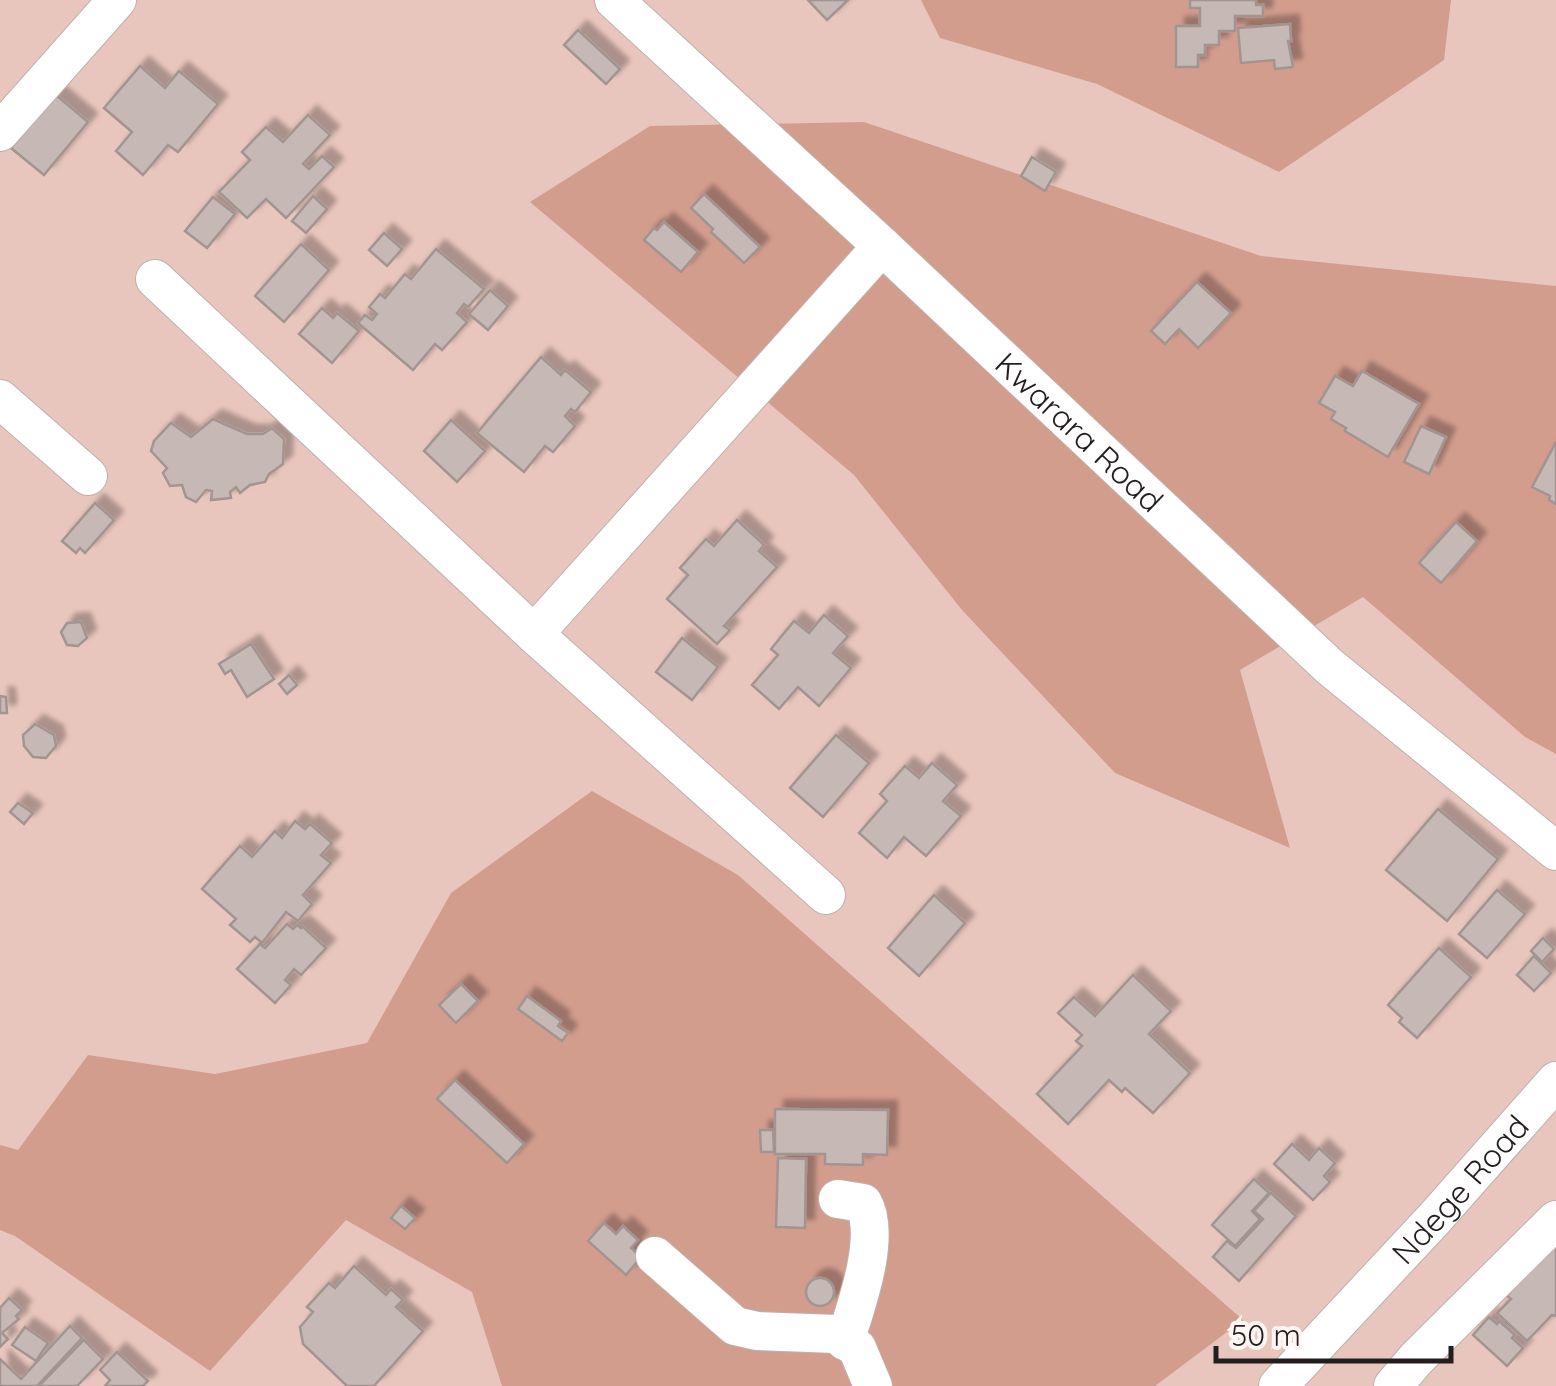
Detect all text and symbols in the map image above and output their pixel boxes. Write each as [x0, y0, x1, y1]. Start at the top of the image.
street label: Kwarara Road [987, 343, 1172, 520]
street label: Ndege Road [1383, 1106, 1537, 1272]
scale bar [1216, 1301, 1451, 1363]
text: 50 m [1231, 1316, 1301, 1354]

